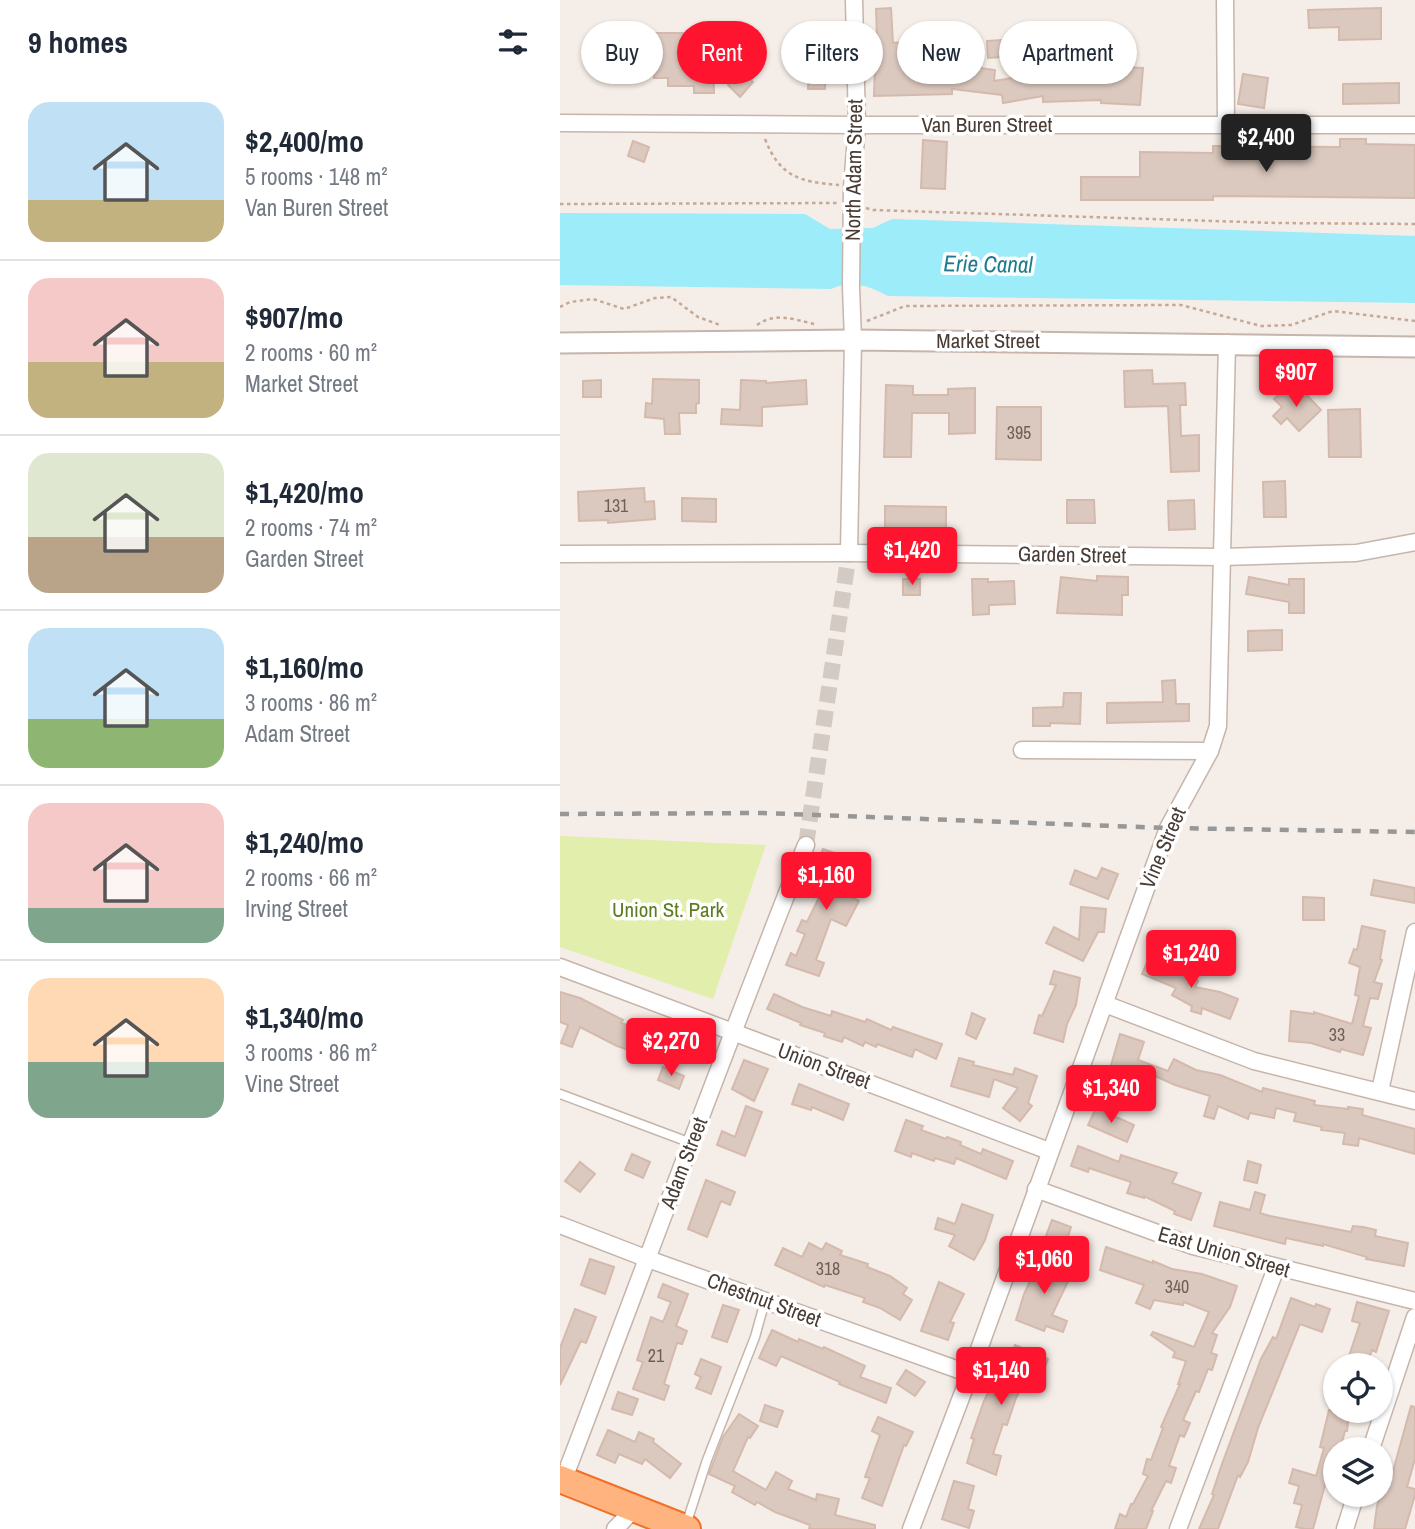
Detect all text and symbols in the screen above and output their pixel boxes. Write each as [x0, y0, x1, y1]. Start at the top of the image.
chip: Buy [581, 21, 663, 84]
chip: Rent [677, 21, 767, 84]
chip: Filters [781, 21, 883, 84]
chip: New [897, 21, 985, 84]
chip: Apartment [999, 21, 1137, 84]
text: 9 homes [28, 22, 128, 62]
icon: filters [494, 23, 532, 61]
street label: North Adam Street [838, 99, 869, 241]
street label: Van Buren Street [922, 110, 1053, 139]
pin: $2,400 [1209, 114, 1323, 174]
text: $2,400/mo [245, 121, 364, 161]
text: $2,400 [1237, 121, 1295, 152]
icon: home [84, 130, 168, 214]
text: 5 rooms · 148 m² [245, 161, 388, 192]
text: Van Buren Street [245, 192, 388, 223]
water label: Erie Canal [943, 247, 1034, 280]
text: $907/mo [245, 297, 343, 337]
icon: home [84, 306, 168, 390]
street label: Market Street [936, 326, 1040, 355]
text: 2 rooms · 60 m² [245, 337, 377, 368]
pin: $907 [1255, 350, 1337, 409]
text: $907 [1275, 356, 1317, 387]
text: Market Street [245, 368, 358, 399]
house number: 395 [1007, 420, 1031, 445]
text: $1,420/mo [245, 472, 364, 512]
icon: home [84, 481, 168, 565]
house number: 131 [604, 493, 629, 518]
text: 2 rooms · 74 m² [245, 512, 377, 543]
pin: $1,420 [855, 528, 969, 587]
text: $1,420 [883, 534, 941, 565]
street label: Garden Street [1018, 539, 1127, 570]
text: Garden Street [245, 543, 363, 574]
text: $1,160/mo [245, 647, 364, 687]
icon: home [84, 656, 168, 740]
text: 3 rooms · 86 m² [245, 687, 377, 718]
text: Adam Street [245, 718, 350, 749]
street label: Vine Street [1132, 802, 1193, 893]
text: $1,240/mo [245, 822, 364, 862]
icon: home [84, 831, 168, 915]
pin: $1,160 [769, 852, 883, 912]
text: $1,160 [797, 859, 855, 890]
text: 2 rooms · 66 m² [245, 862, 377, 893]
text: Irving Street [245, 893, 348, 924]
park label: Union St. Park [612, 895, 724, 924]
pin: $1,240 [1134, 930, 1248, 990]
text: $1,240 [1162, 937, 1220, 968]
text: $1,340/mo [245, 997, 364, 1037]
icon: home [84, 1006, 168, 1090]
pin: $2,270 [614, 1018, 728, 1078]
house number: 33 [1329, 1022, 1345, 1047]
text: $2,270 [642, 1025, 700, 1056]
street label: Union Street [774, 1035, 875, 1096]
text: 3 rooms · 86 m² [245, 1037, 377, 1068]
pin: $1,340 [1054, 1066, 1168, 1125]
text: Vine Street [245, 1068, 339, 1099]
text: $1,340 [1082, 1072, 1140, 1103]
street label: Adam Street [652, 1113, 714, 1214]
street label: East Union Street [1155, 1219, 1294, 1284]
pin: $1,060 [987, 1236, 1101, 1296]
text: $1,060 [1015, 1243, 1073, 1274]
house number: 318 [816, 1256, 840, 1281]
street label: Chestnut Street [703, 1265, 826, 1334]
house number: 340 [1165, 1274, 1189, 1299]
house number: 21 [648, 1343, 665, 1368]
pin: $1,140 [944, 1348, 1058, 1407]
map controls [1323, 1353, 1393, 1507]
button: locate [1323, 1353, 1393, 1423]
text: $1,140 [972, 1354, 1030, 1385]
button: layers [1323, 1437, 1393, 1507]

